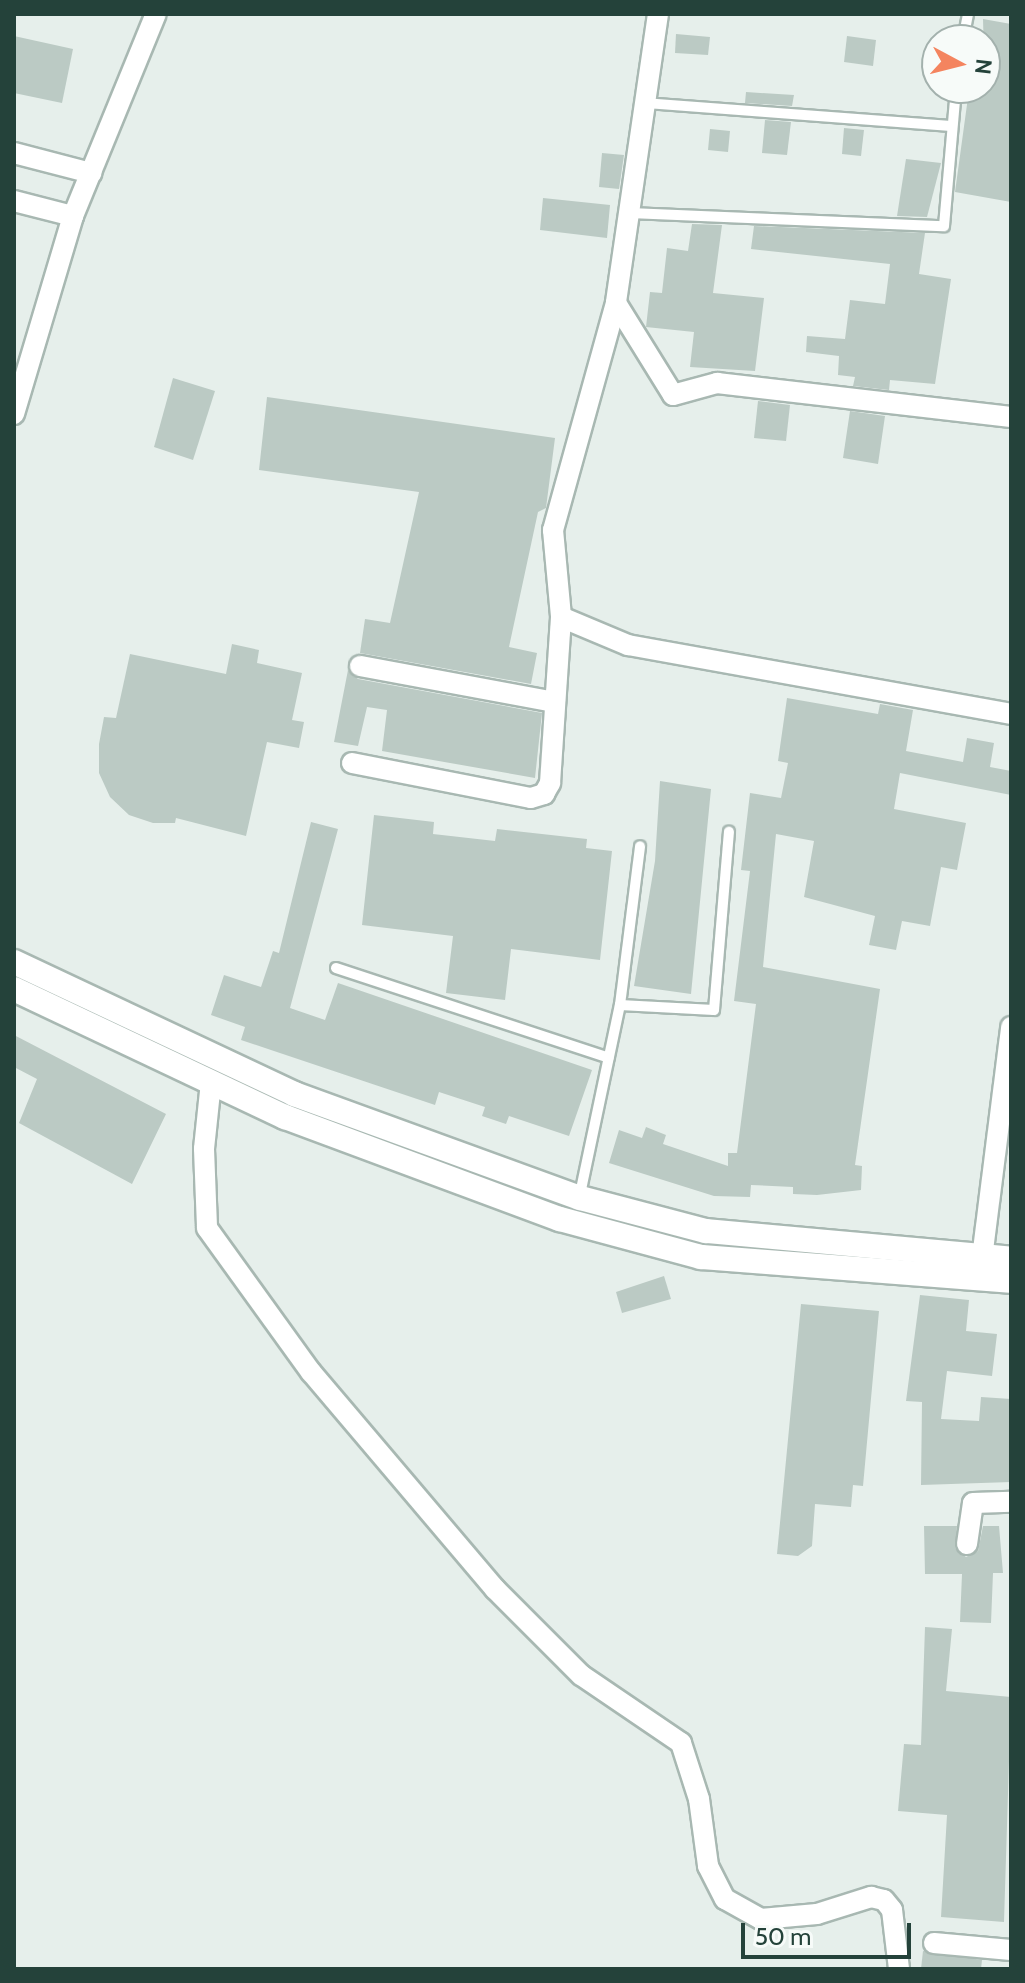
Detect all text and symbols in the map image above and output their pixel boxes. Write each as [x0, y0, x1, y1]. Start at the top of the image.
north arrow [921, 24, 1001, 104]
text: N [969, 57, 998, 76]
scale bar [745, 1907, 915, 1957]
text: 50 m [755, 1922, 811, 1951]

